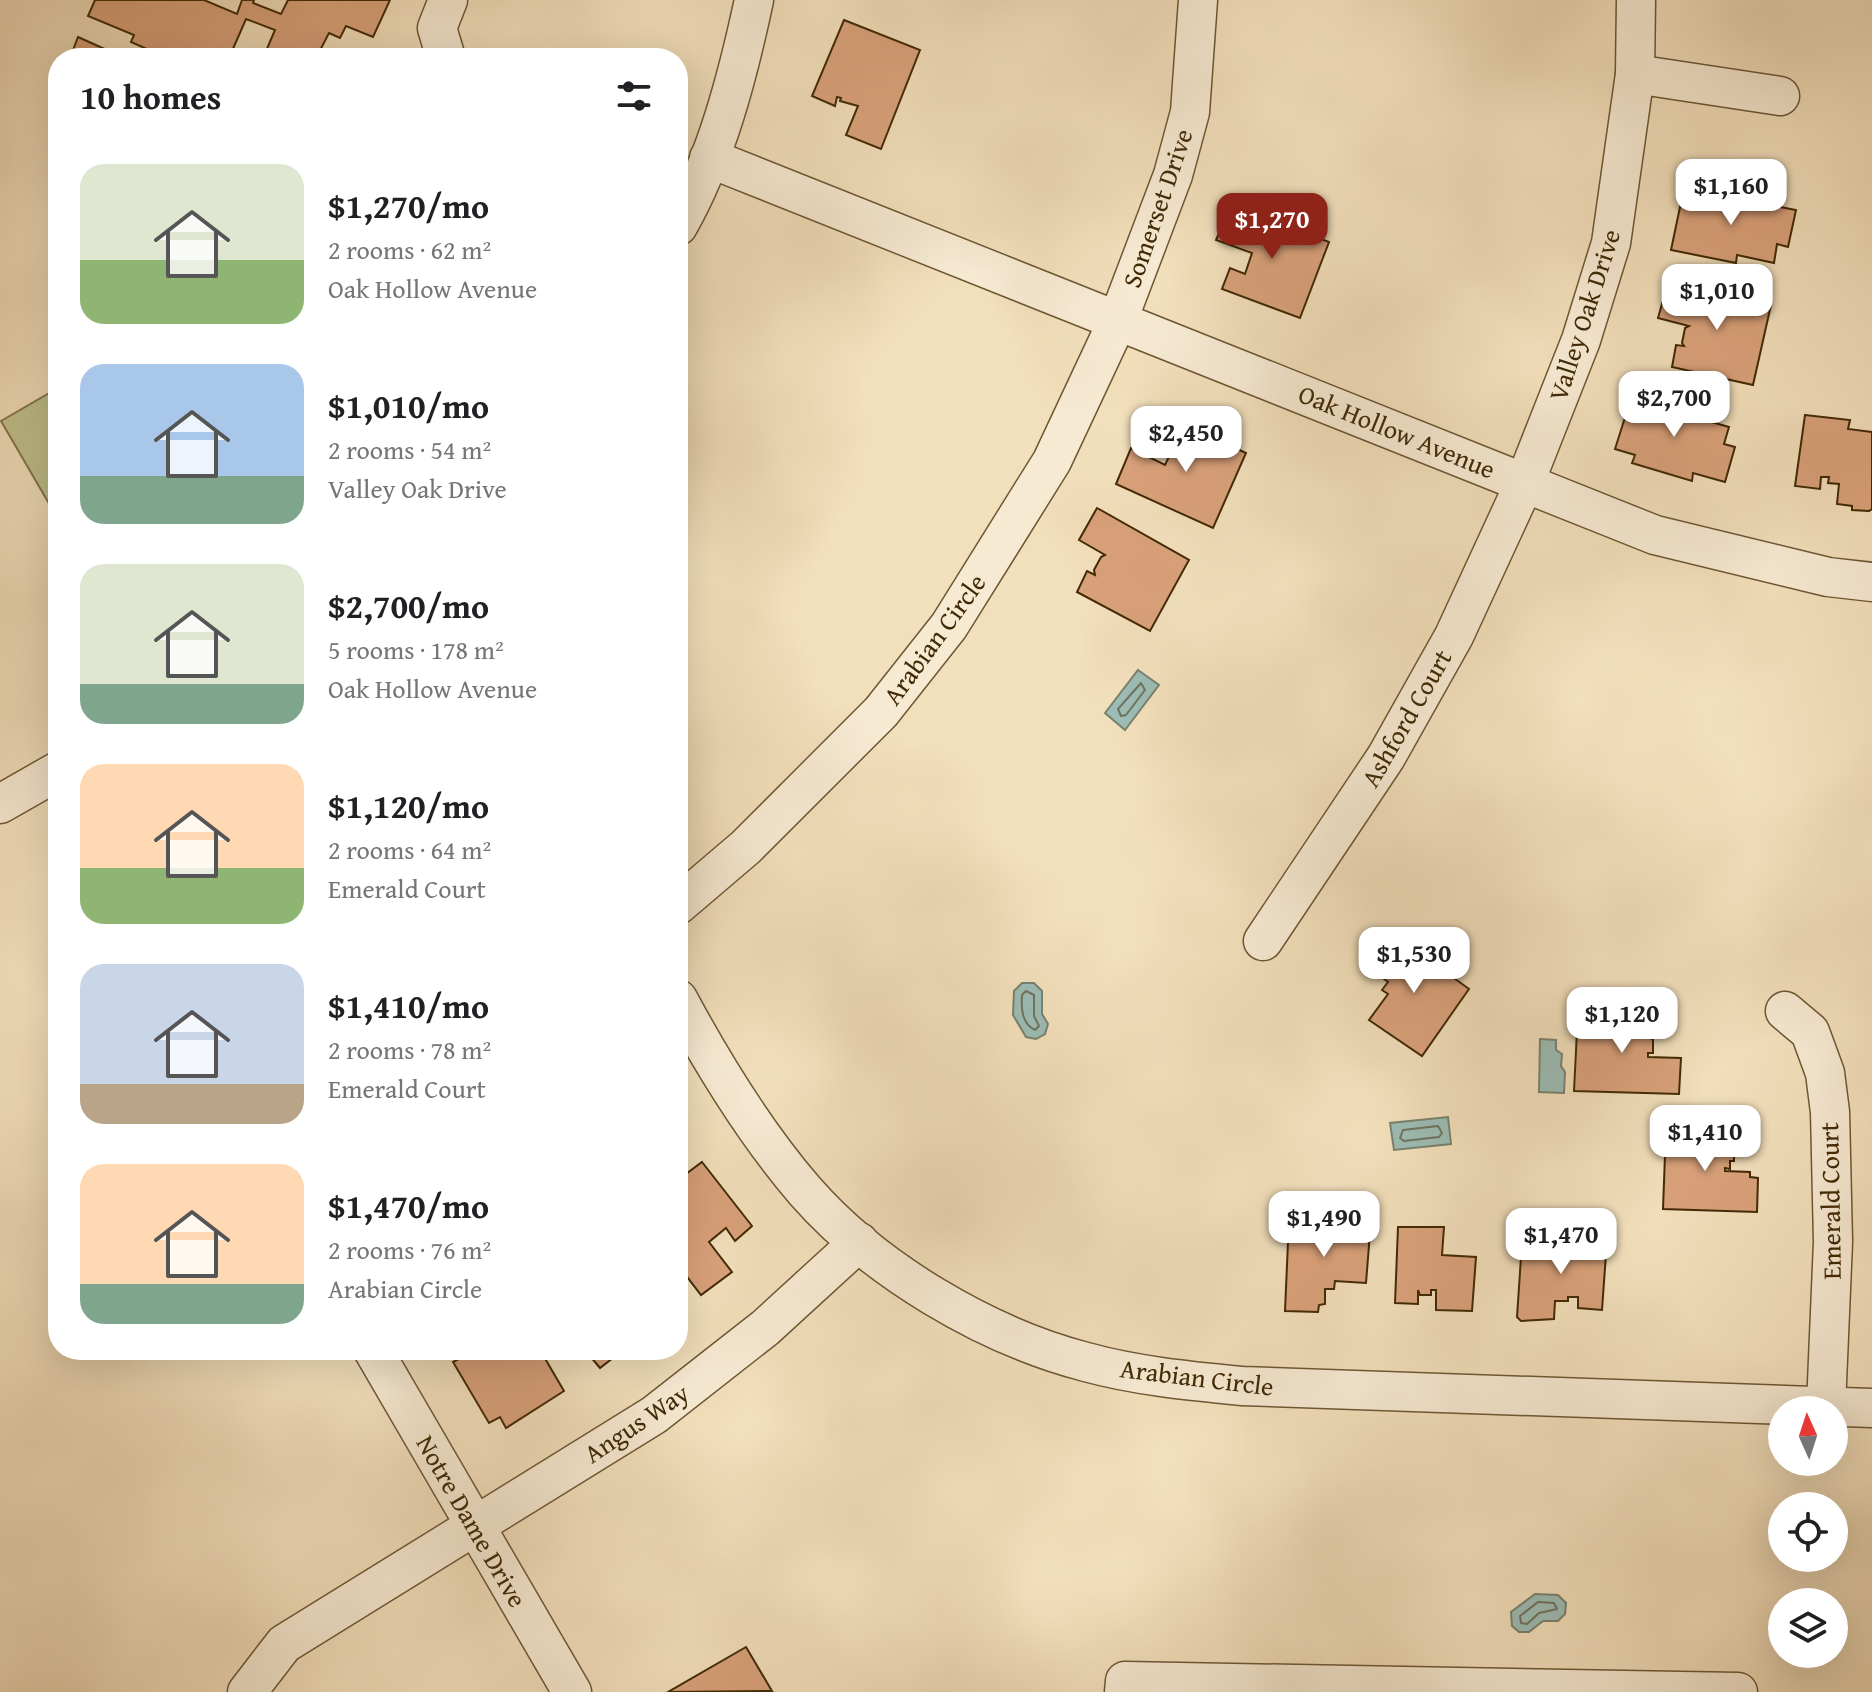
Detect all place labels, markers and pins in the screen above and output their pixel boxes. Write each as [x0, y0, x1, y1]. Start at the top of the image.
pin: $1,160 [1666, 159, 1796, 227]
pin: $1,270 [1207, 193, 1337, 261]
pin: $1,010 [1652, 264, 1782, 332]
pin: $2,700 [1609, 371, 1739, 439]
pin: $2,450 [1121, 406, 1251, 474]
pin: $1,530 [1349, 927, 1479, 995]
pin: $1,120 [1557, 987, 1687, 1055]
pin: $1,410 [1640, 1105, 1770, 1173]
pin: $1,490 [1259, 1191, 1389, 1259]
pin: $1,470 [1496, 1208, 1626, 1276]

